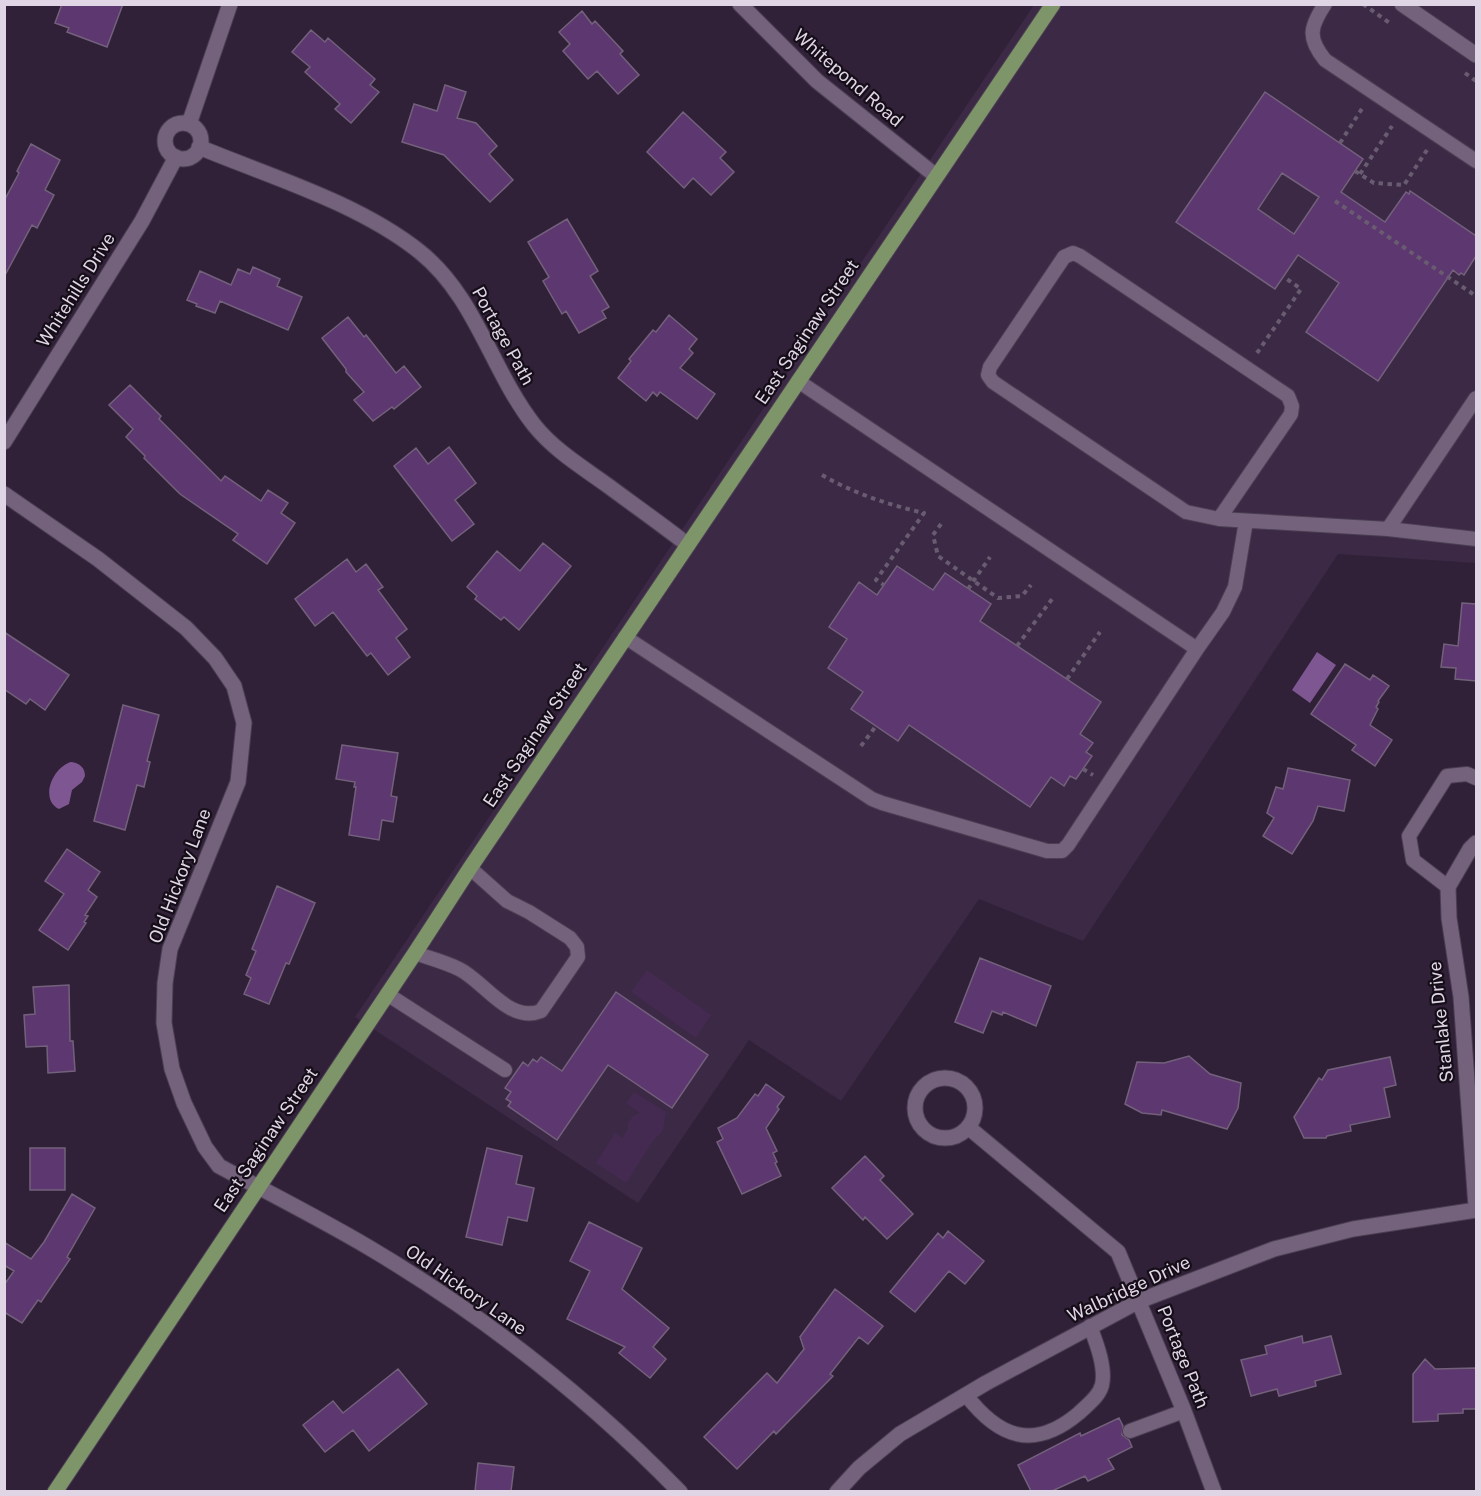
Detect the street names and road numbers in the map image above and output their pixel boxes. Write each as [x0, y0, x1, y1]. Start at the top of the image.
street label: Whitepond Road [789, 24, 907, 131]
street label: Whitehills Drive [32, 229, 119, 351]
street label: East Saginaw Street [750, 255, 863, 408]
street label: Portage Path [468, 283, 539, 388]
street label: East Saginaw Street [478, 658, 591, 811]
street label: Old Hickory Lane [144, 805, 215, 946]
street label: Stanlake Drive [1424, 961, 1457, 1084]
street label: East Saginaw Street [209, 1063, 322, 1216]
street label: Old Hickory Lane [402, 1240, 531, 1339]
street label: Walbridge Drive [1064, 1251, 1194, 1326]
street label: Portage Path [1153, 1302, 1214, 1411]

